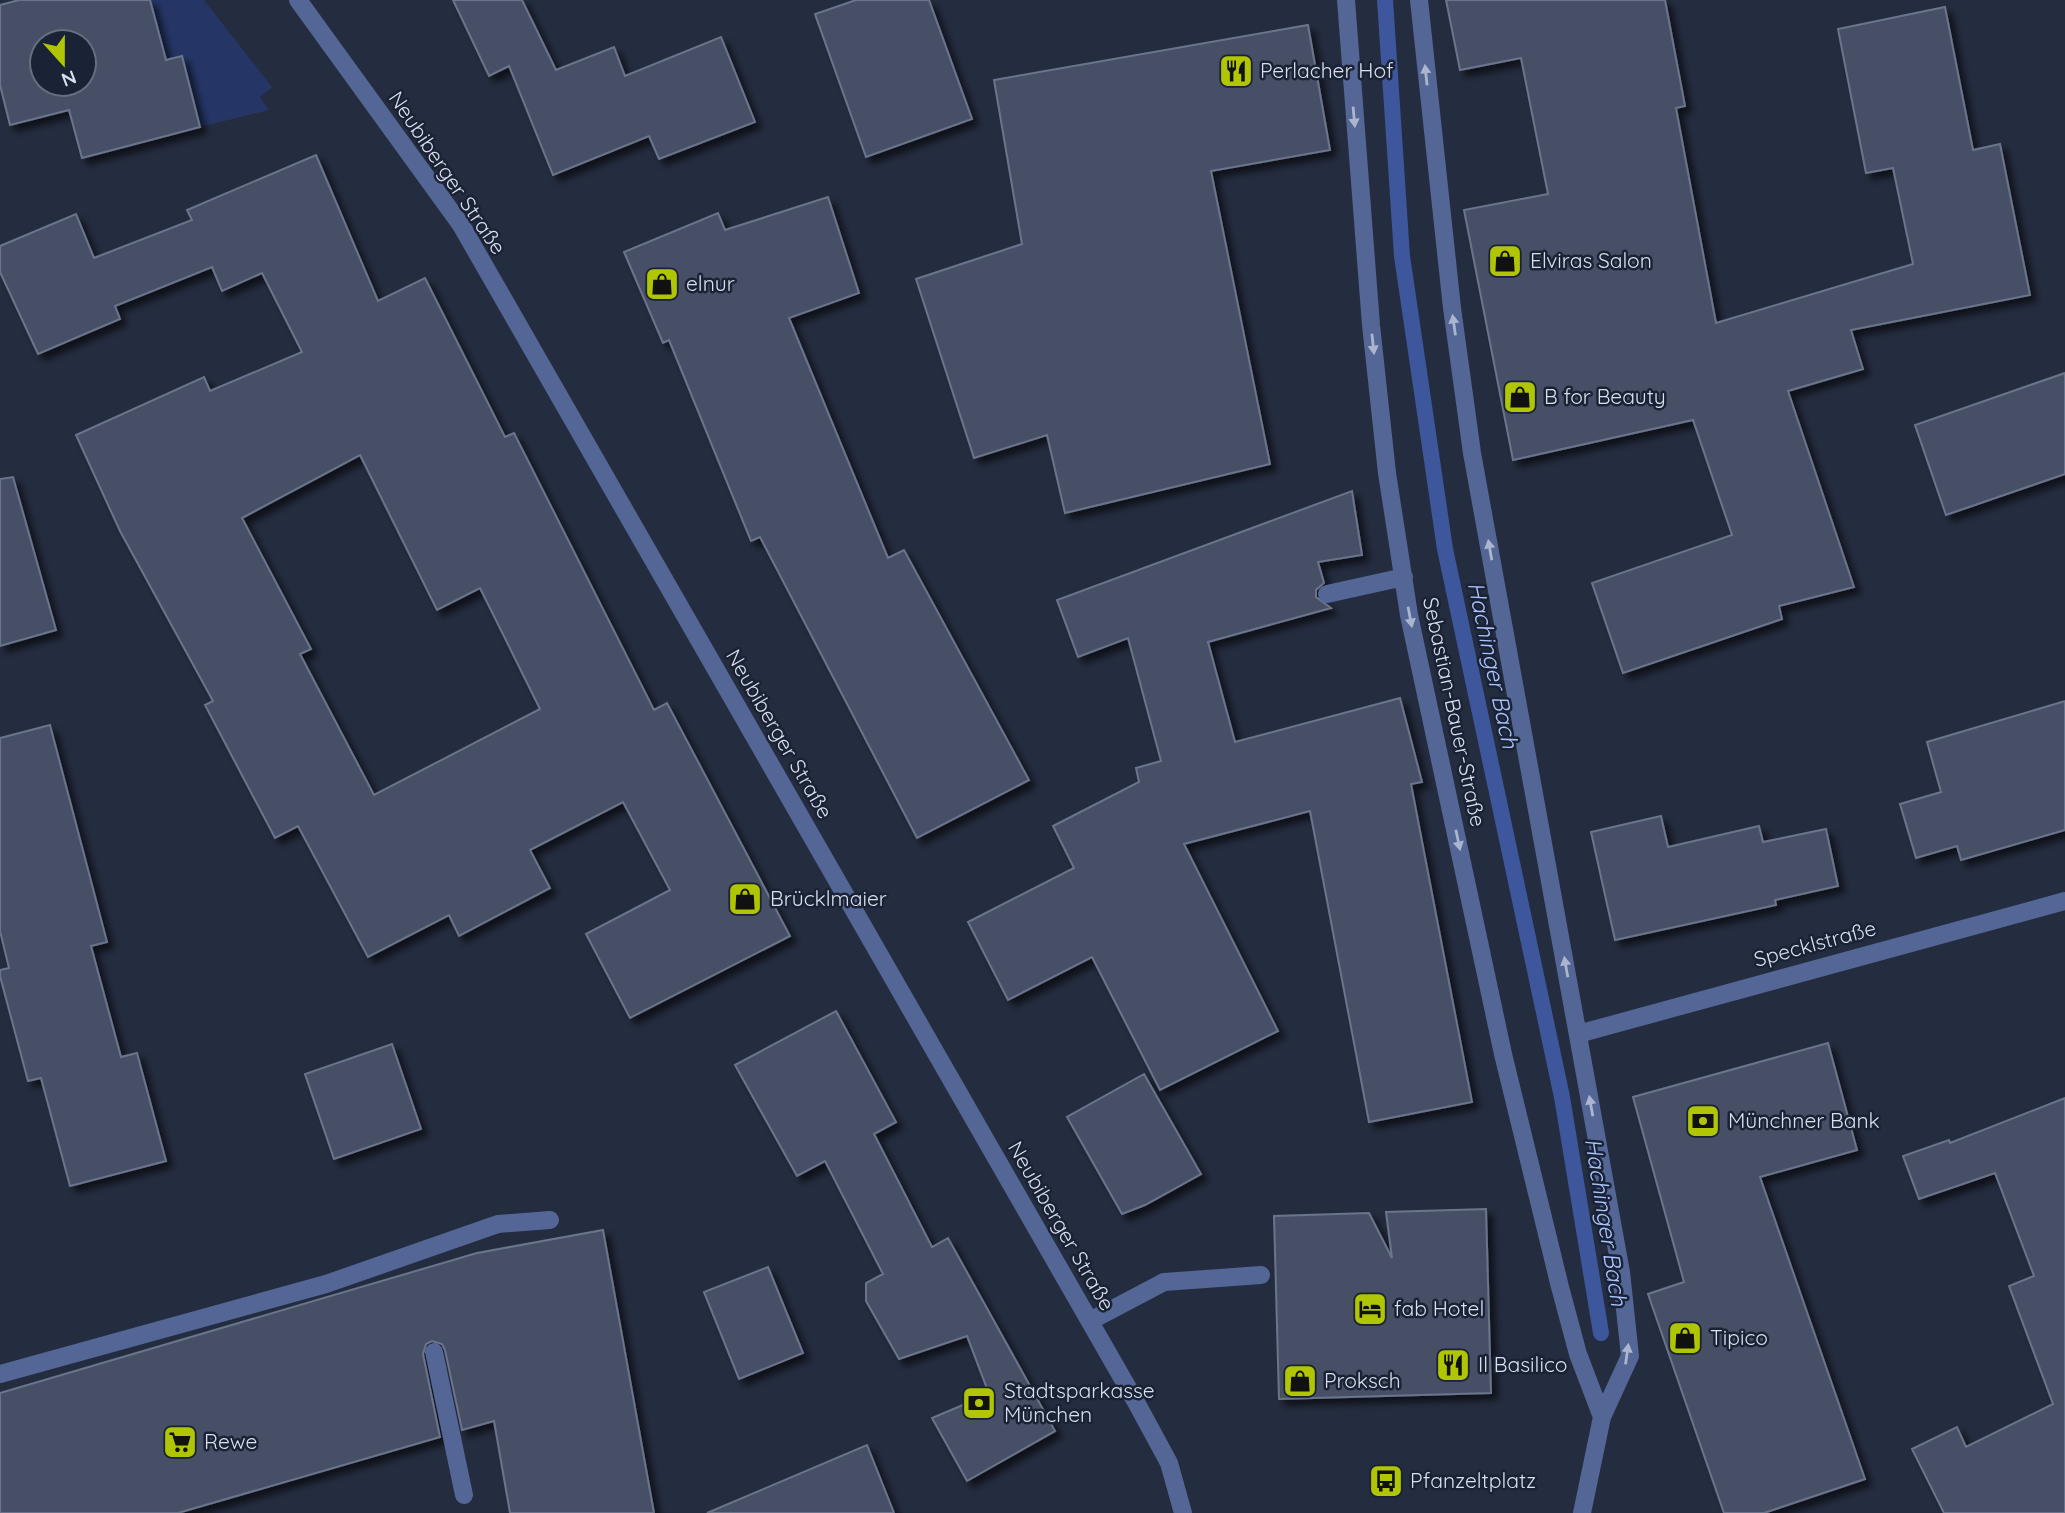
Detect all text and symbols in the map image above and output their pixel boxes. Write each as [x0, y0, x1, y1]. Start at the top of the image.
north arrow [28, 28, 98, 98]
restaurant icon: Perlacher Hof [1217, 52, 1255, 90]
place label: Perlacher Hof [1260, 57, 1394, 83]
one-way arrow [1420, 64, 1431, 86]
text: N [58, 65, 80, 93]
street label: Neubiberger Straße [384, 86, 512, 259]
one-way arrow [1349, 106, 1360, 128]
shop icon: Elviras Salon [1486, 242, 1524, 280]
place label: Elviras Salon [1530, 247, 1652, 273]
shop icon: elnur [643, 265, 681, 303]
place label: elnur [686, 270, 735, 296]
one-way arrow [1449, 314, 1460, 336]
one-way arrow [1368, 333, 1379, 355]
shop icon: B for Beauty [1501, 378, 1539, 416]
place label: B for Beauty [1544, 383, 1666, 409]
one-way arrow [1484, 539, 1495, 561]
water label: Hachinger Bach [1462, 579, 1525, 752]
street label: Sebastian-Bauer-Straße [1418, 595, 1492, 829]
one-way arrow [1405, 606, 1416, 628]
street label: Neubiberger Straße [721, 644, 839, 823]
one-way arrow [1452, 829, 1463, 851]
shop icon: Brücklmaier [726, 880, 764, 918]
place label: Brücklmaier [770, 885, 887, 911]
street label: Specklstraße [1751, 914, 1879, 972]
one-way arrow [1560, 956, 1571, 978]
one-way arrow [1585, 1095, 1596, 1117]
bank icon: Münchner Bank [1684, 1102, 1722, 1140]
place label: Münchner Bank [1728, 1107, 1880, 1133]
street label: Neubiberger Straße [1003, 1136, 1121, 1315]
water label: Hachinger Bach [1579, 1136, 1634, 1309]
hotel icon: fab Hotel [1351, 1290, 1389, 1328]
place label: fab Hotel [1394, 1295, 1484, 1321]
shop icon: Tipico [1666, 1319, 1704, 1357]
place label: Tipico [1710, 1324, 1768, 1350]
one-way arrow [1621, 1343, 1632, 1365]
restaurant icon: Il Basilico [1434, 1346, 1472, 1384]
place label: Il Basilico [1478, 1351, 1567, 1377]
shop icon: Proksch [1281, 1362, 1319, 1400]
place label: Proksch [1324, 1367, 1401, 1393]
place label: Stadtsparkasse München [1004, 1377, 1155, 1427]
bank icon: Stadtsparkasse München [960, 1384, 998, 1422]
supermarket icon: Rewe [161, 1423, 199, 1461]
place label: Rewe [204, 1428, 258, 1454]
bus stop icon: Pfanzeltplatz [1367, 1462, 1405, 1500]
place label: Pfanzeltplatz [1410, 1467, 1536, 1493]

